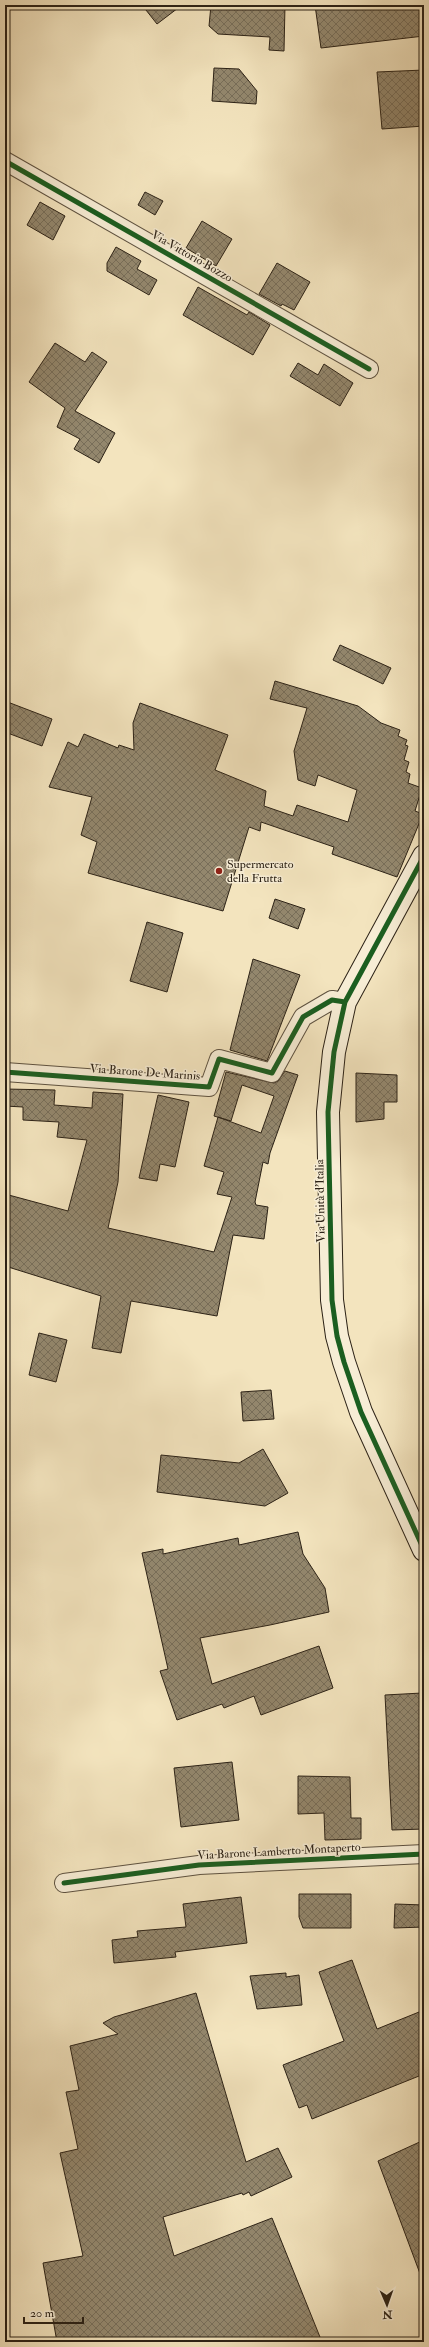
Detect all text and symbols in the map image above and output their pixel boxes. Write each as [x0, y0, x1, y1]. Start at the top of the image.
street label: Via Vittorio Bozzo [149, 227, 235, 286]
place label: Supermercato della Frutta [227, 857, 294, 886]
marker: Supermercato della Frutta [214, 866, 224, 876]
street label: Via Barone De Marinis [89, 1061, 201, 1084]
street label: Via Unità d'Italia [312, 1158, 329, 1243]
street label: Via Barone Lamberto Montaperto [197, 1840, 361, 1863]
north arrow [367, 2285, 407, 2325]
scale bar [24, 2299, 83, 2325]
text: 20 m [30, 2306, 55, 2321]
text: N [381, 2308, 393, 2321]

